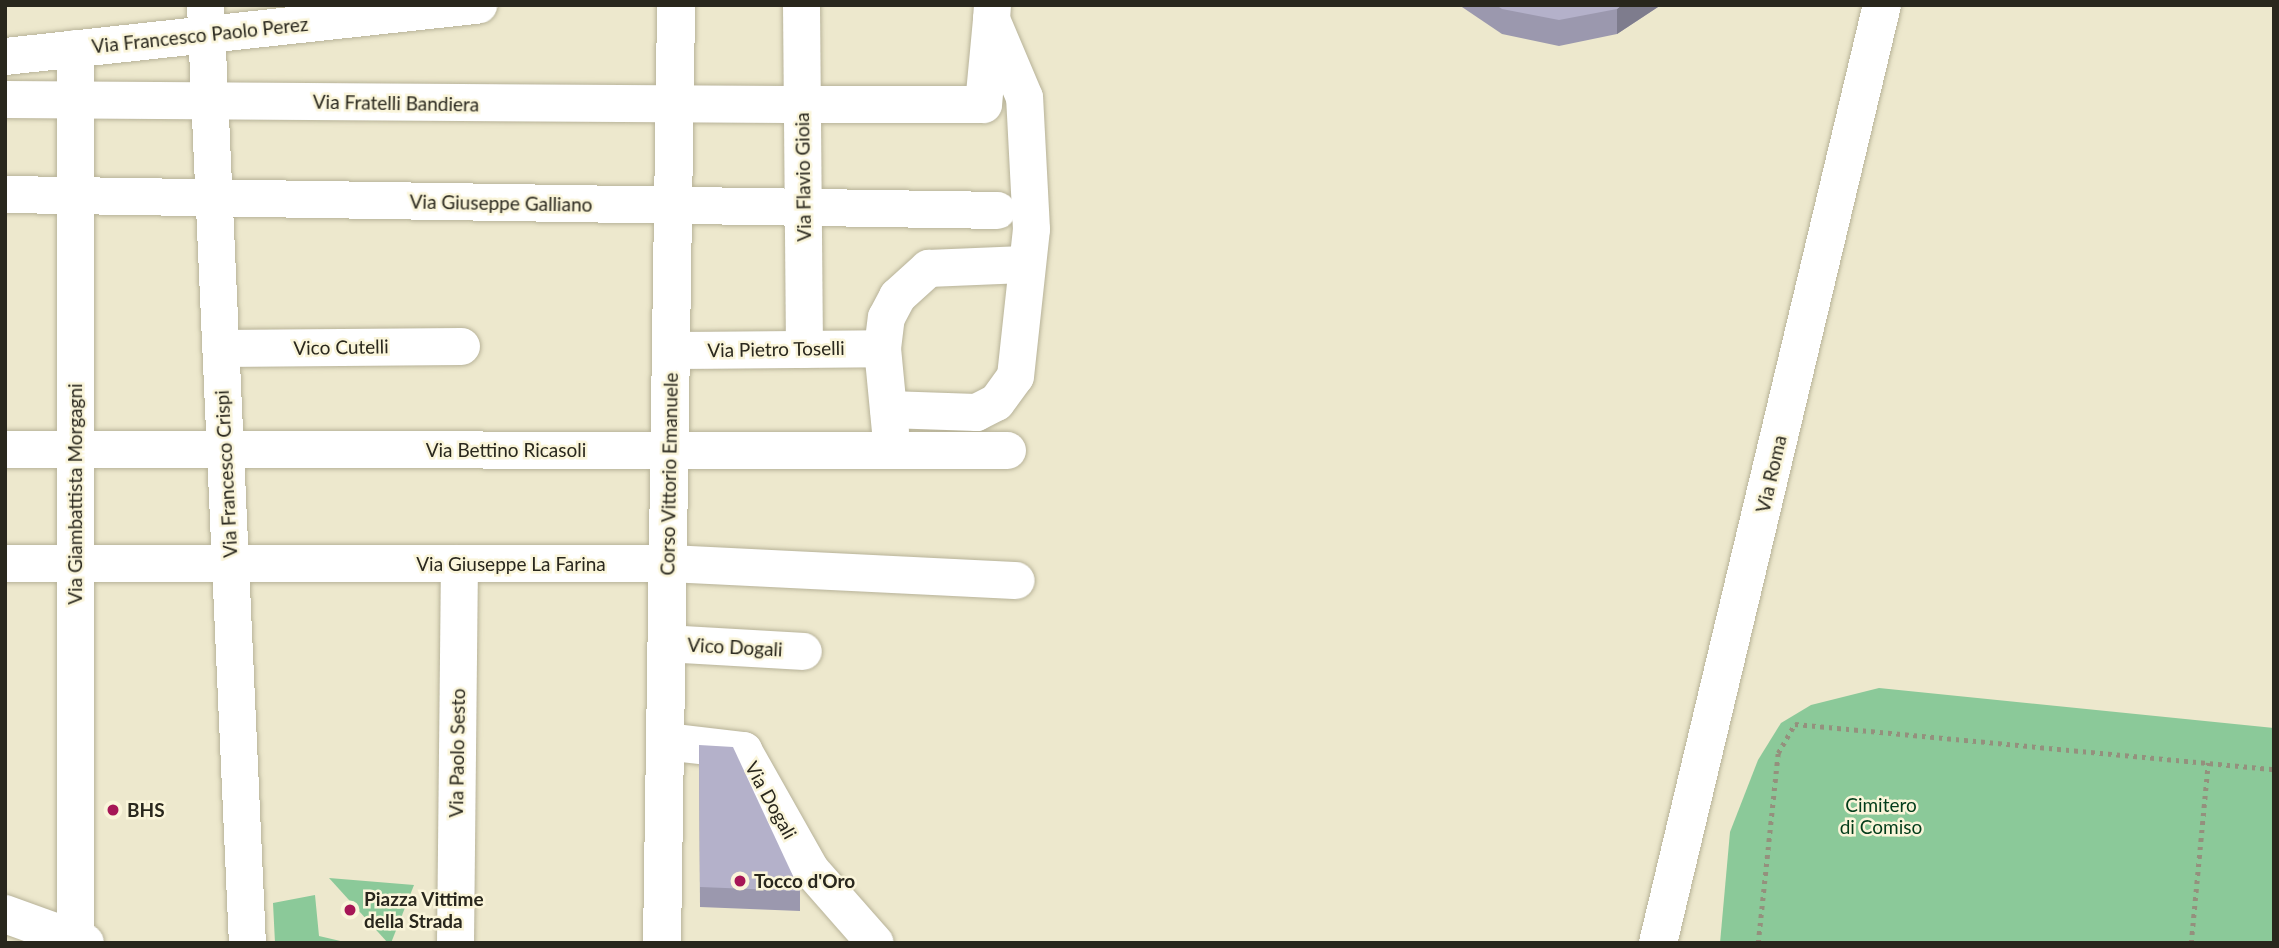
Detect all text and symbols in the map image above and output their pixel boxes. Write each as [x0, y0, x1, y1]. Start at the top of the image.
street label: Via Francesco Paolo Perez [91, 12, 309, 58]
street label: Via Fratelli Bandiera [313, 90, 479, 116]
street label: Via Flavio Gioia [790, 112, 816, 242]
street label: Via Giuseppe Galliano [409, 190, 593, 216]
street label: Vico Cutelli [293, 335, 389, 359]
street label: Via Pietro Toselli [707, 336, 845, 362]
street label: Corso Vittorio Emanuele [656, 372, 682, 576]
street label: Via Giambattista Morgagni [64, 383, 86, 605]
street label: Via Francesco Crispi [210, 390, 242, 558]
street label: Via Roma [1751, 433, 1791, 515]
street label: Via Bettino Ricasoli [426, 439, 586, 461]
street label: Via Giuseppe La Farina [416, 553, 606, 575]
street label: Vico Dogali [687, 633, 783, 661]
street label: Via Paolo Sesto [444, 688, 470, 818]
street label: Via Dogali [740, 757, 802, 843]
park label: Cimitero di Comiso [1840, 794, 1922, 838]
place label: BHS [127, 799, 165, 821]
marker: BHS [105, 802, 121, 818]
place label: Tocco d'Oro [754, 870, 855, 892]
marker: Tocco d'Oro [732, 873, 748, 889]
place label: Piazza Vittime della Strada [364, 888, 484, 932]
marker: Piazza Vittime della Strada [342, 902, 358, 918]

